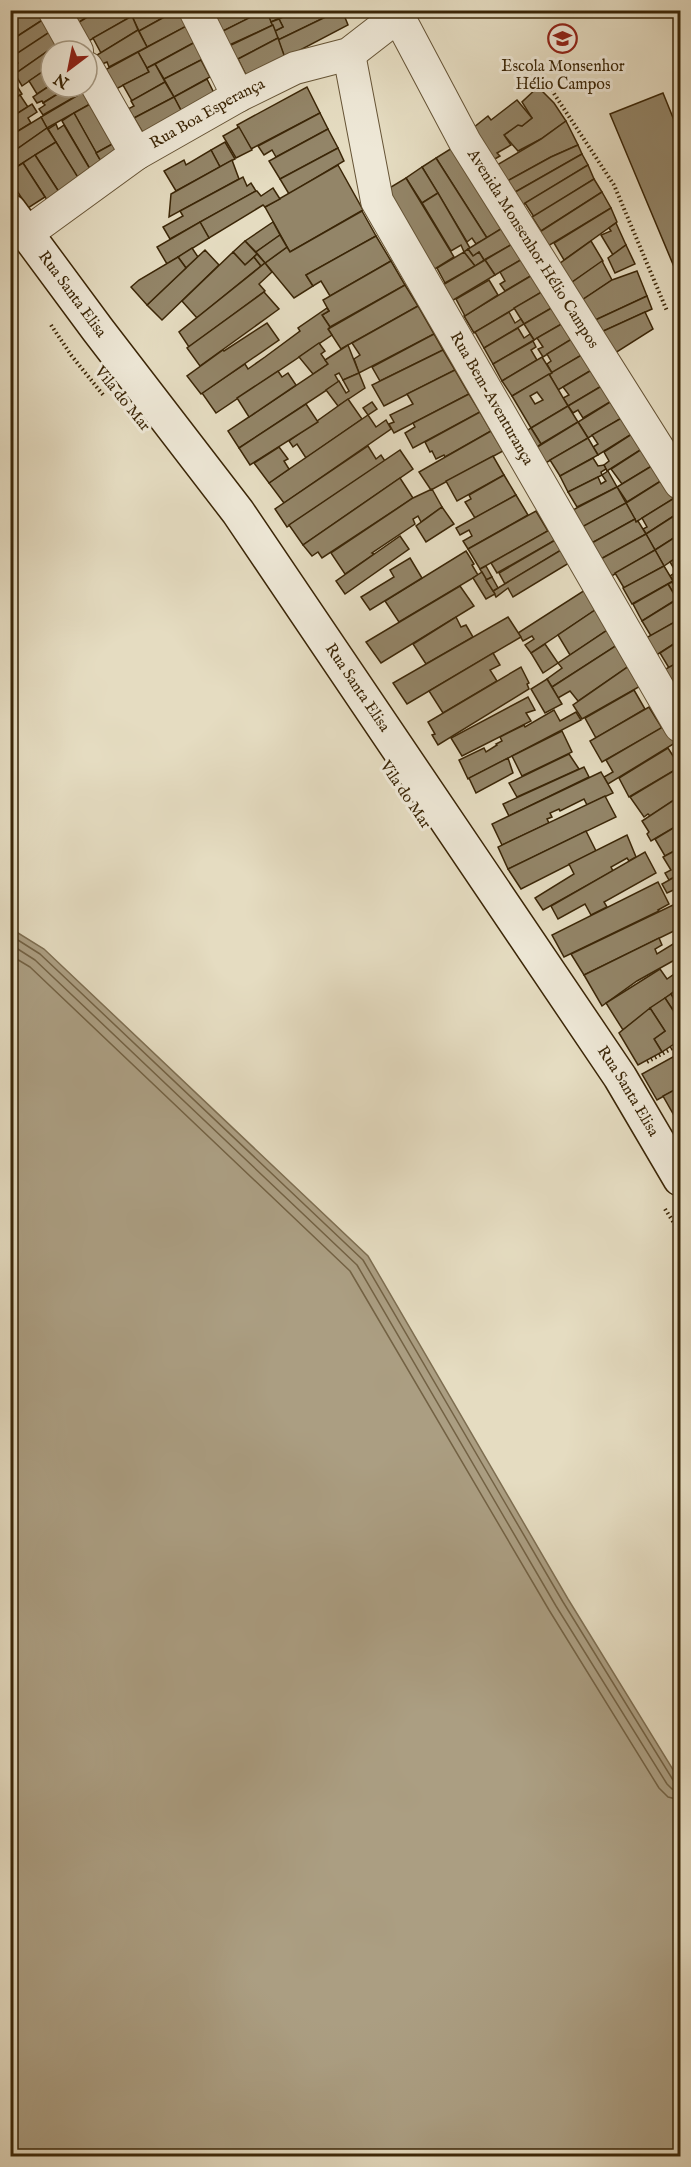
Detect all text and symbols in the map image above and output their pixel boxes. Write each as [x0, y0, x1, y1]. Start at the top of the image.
school or university icon: Escola Monsenhor Hélio Campos [547, 23, 579, 55]
north arrow [39, 39, 99, 99]
place label: Escola Monsenhor Hélio Campos [501, 57, 625, 95]
text: N [51, 68, 74, 93]
street label: Rua Boa Esperança [147, 74, 268, 154]
street label: Avenida Monsenhor Hélio Campos [462, 145, 603, 353]
street label: Rua Santa Elisa [33, 247, 110, 342]
street label: Rua Bem-Aventurança [445, 328, 538, 469]
street label: Vila do Mar [89, 362, 154, 436]
street label: Rua Santa Elisa [320, 640, 394, 736]
street label: Vila do Mar [374, 756, 435, 833]
street label: Rua Santa Elisa [592, 1042, 663, 1140]

